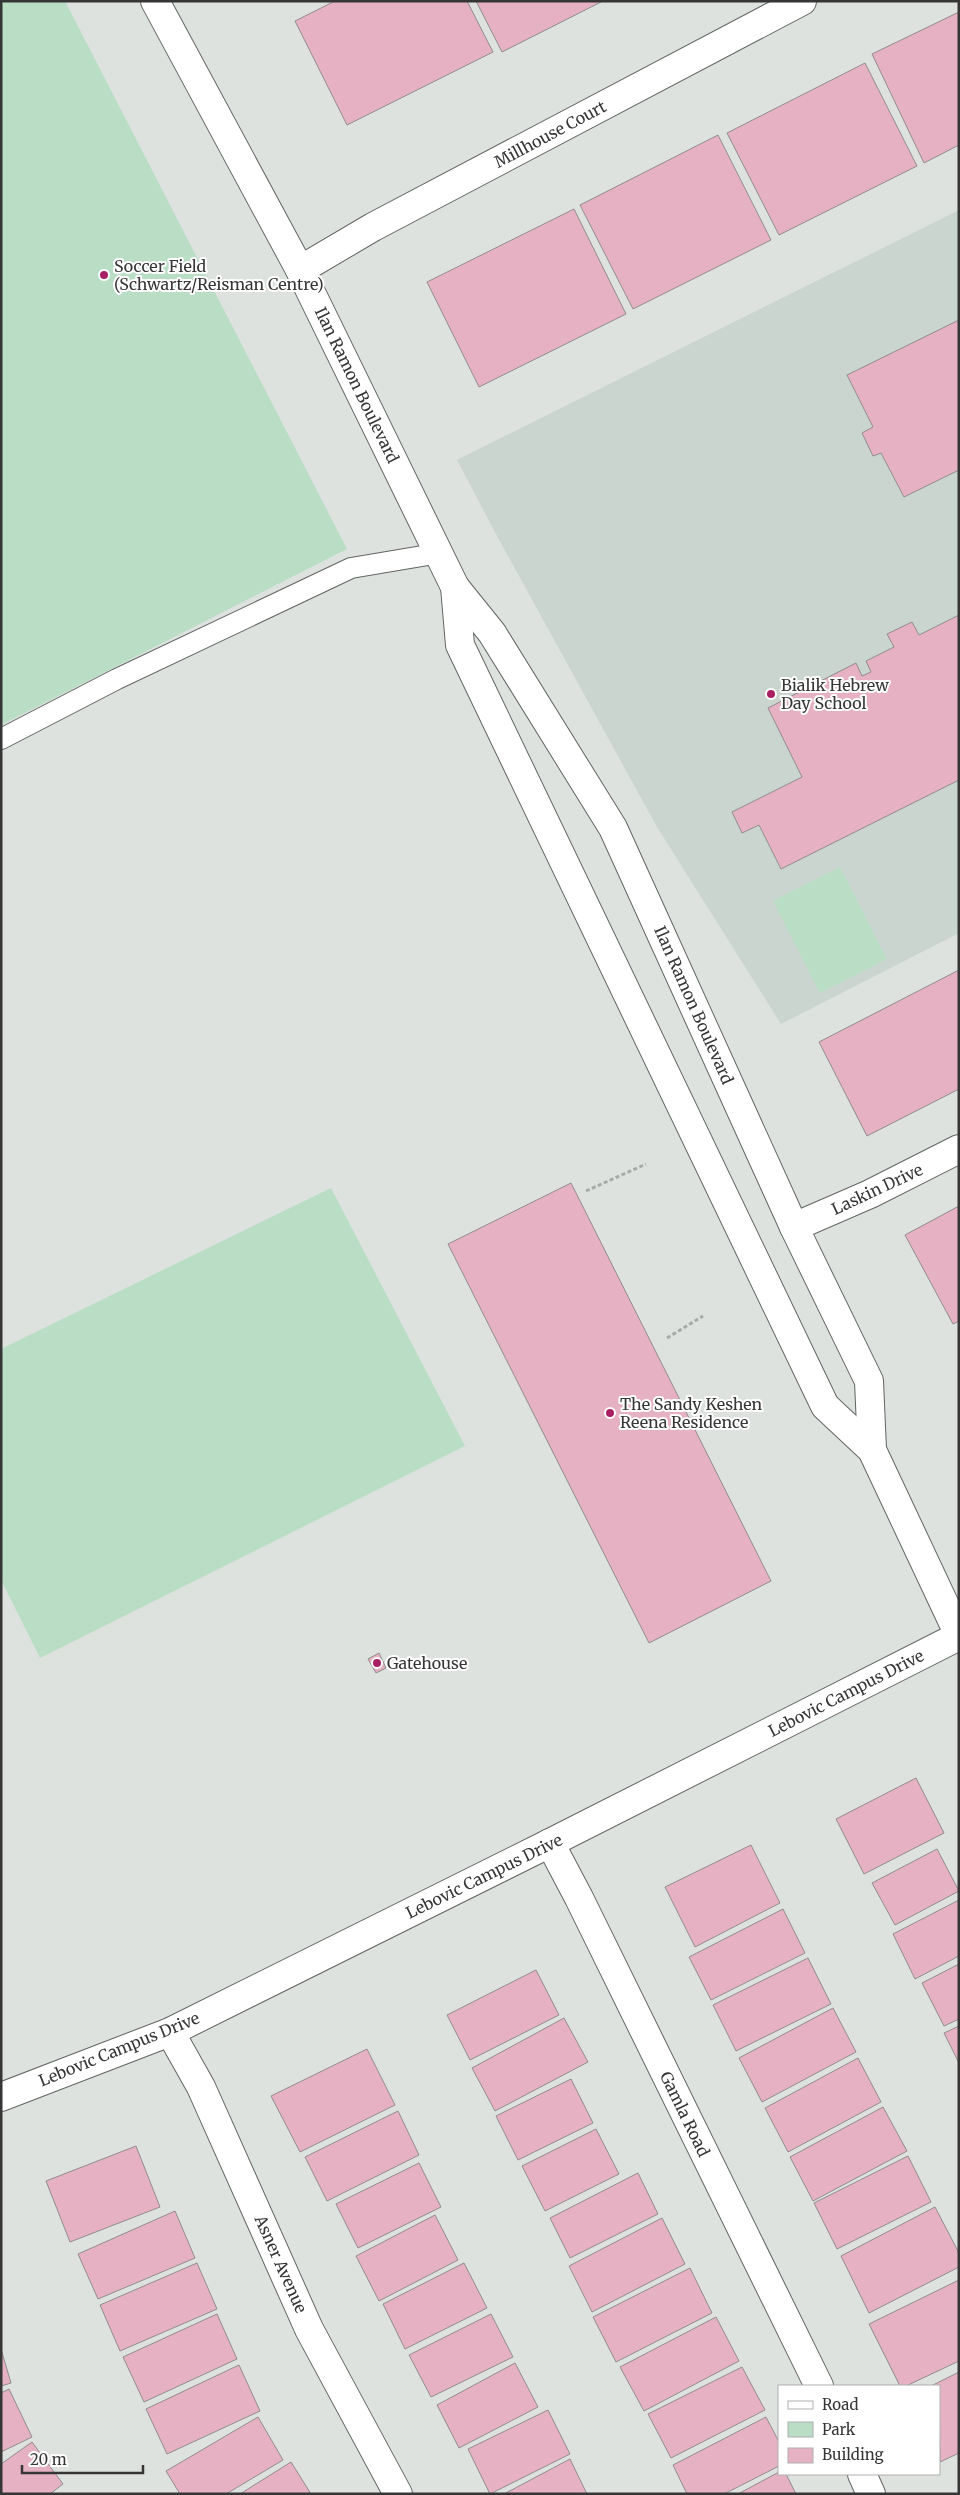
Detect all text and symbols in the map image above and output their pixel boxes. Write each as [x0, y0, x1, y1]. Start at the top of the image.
street label: Millhouse Court [491, 96, 610, 172]
place label: Soccer Field (Schwartz/Reisman Centre) [114, 256, 324, 294]
marker: Soccer Field (Schwartz/Reisman Centre) [98, 269, 110, 281]
street label: Ilan Ramon Boulevard [311, 304, 404, 467]
place label: Bialik Hebrew Day School [781, 675, 889, 713]
marker: Bialik Hebrew Day School [765, 688, 777, 700]
street label: Ilan Ramon Boulevard [650, 923, 738, 1087]
street label: Laskin Drive [828, 1159, 926, 1219]
place label: The Sandy Keshen Reena Residence [620, 1394, 763, 1432]
marker: The Sandy Keshen Reena Residence [604, 1407, 616, 1419]
street label: Lebovic Campus Drive [765, 1645, 927, 1741]
place label: Gatehouse [387, 1653, 467, 1673]
marker: Gatehouse [371, 1657, 383, 1669]
street label: Lebovic Campus Drive [403, 1829, 565, 1923]
street label: Lebovic Campus Drive [36, 2008, 202, 2090]
street label: Gamla Road [656, 2068, 714, 2160]
street label: Asner Avenue [250, 2211, 312, 2316]
legend [778, 2385, 940, 2475]
text: Road [822, 2395, 858, 2414]
text: Park [822, 2420, 856, 2439]
scale bar [22, 2442, 144, 2474]
text: Building [822, 2445, 884, 2464]
text: 20 m [30, 2450, 67, 2469]

